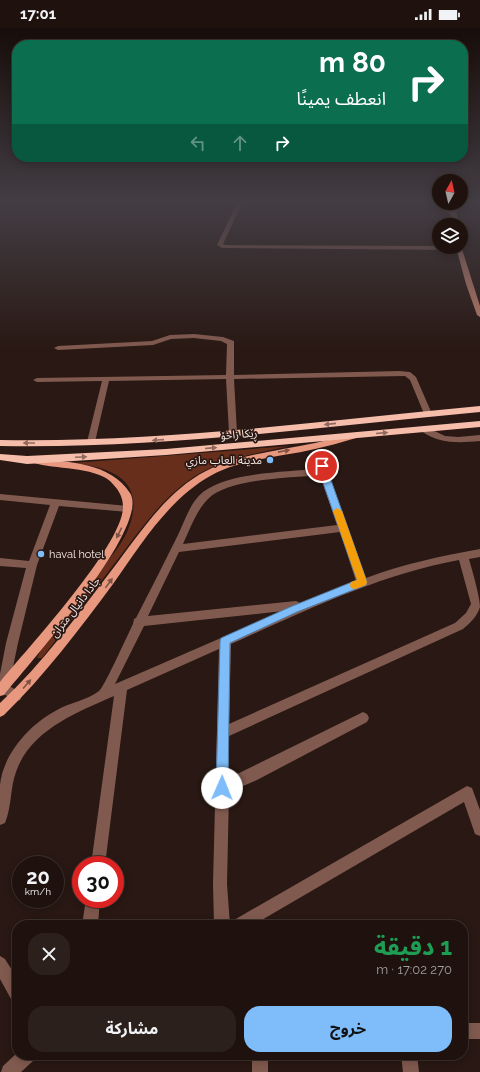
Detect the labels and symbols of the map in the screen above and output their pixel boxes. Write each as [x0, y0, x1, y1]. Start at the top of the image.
north arrow [432, 174, 468, 210]
one-way arrow [324, 420, 336, 427]
street label: ڕێکا زاخۆ [220, 426, 258, 445]
one-way arrow [376, 429, 388, 436]
one-way arrow [152, 436, 164, 443]
one-way arrow [22, 440, 35, 446]
one-way arrow [204, 445, 217, 452]
one-way arrow [278, 448, 290, 454]
pin [305, 449, 339, 483]
one-way arrow [75, 453, 87, 460]
place label: مدينة العاب مازي [186, 454, 262, 470]
marker: مدينة العاب مازي [265, 455, 275, 465]
one-way arrow [116, 528, 122, 539]
place label: haval hotel [49, 548, 104, 561]
marker: haval hotel [36, 549, 46, 559]
street label: جادا دانيال متران [48, 574, 103, 640]
one-way arrow [105, 577, 113, 588]
one-way arrow [23, 678, 32, 689]
position arrow [201, 767, 243, 809]
speed limit sign: 30 [72, 856, 124, 908]

